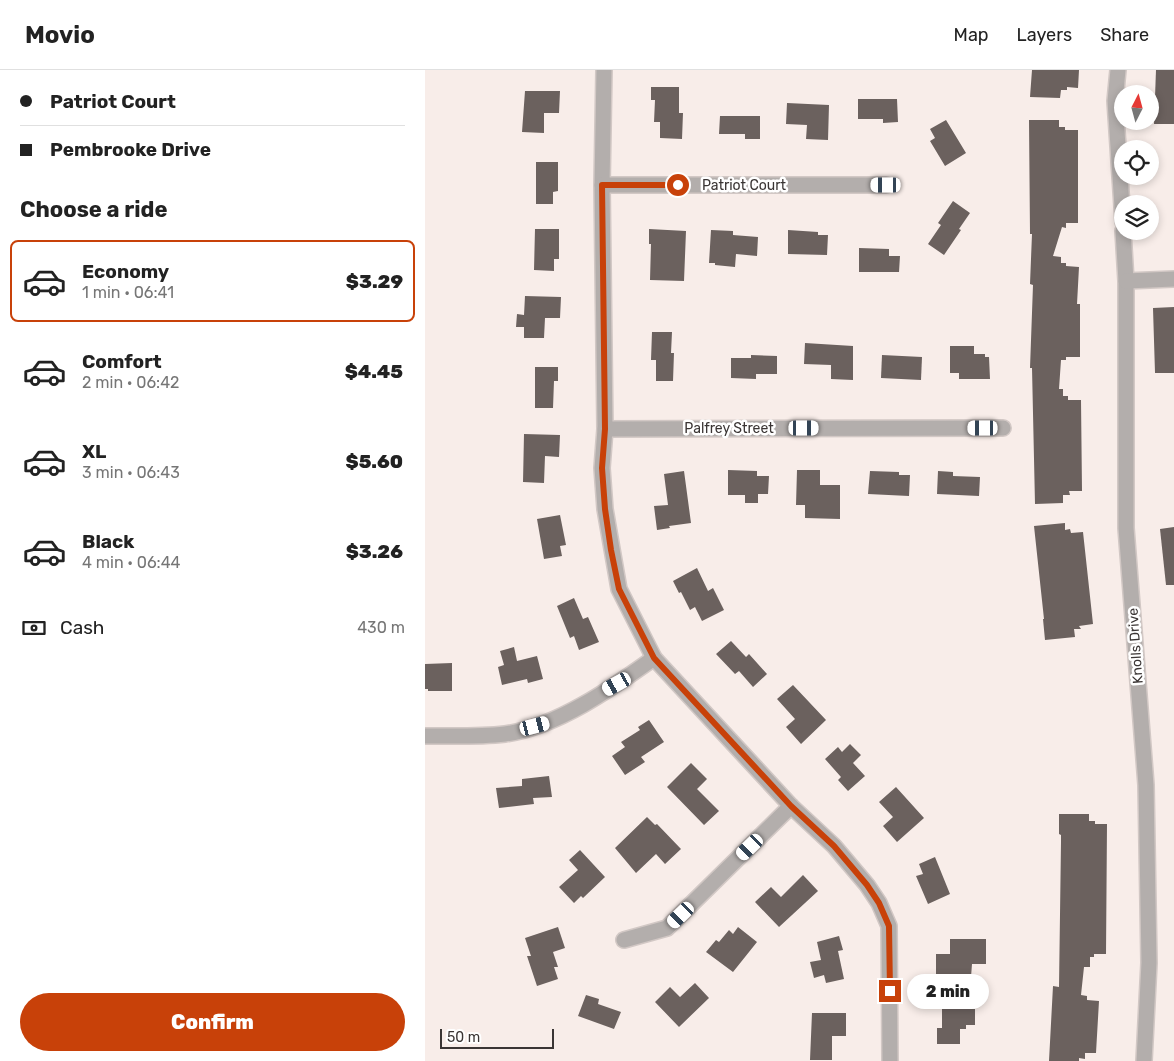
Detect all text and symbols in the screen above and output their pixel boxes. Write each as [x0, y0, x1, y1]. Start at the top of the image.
text: Movio [25, 21, 95, 49]
text: Map [954, 24, 989, 46]
text: Layers [1017, 24, 1072, 46]
text: Share [1100, 24, 1149, 46]
north arrow [1114, 85, 1159, 130]
map controls [1114, 85, 1159, 240]
text: Patriot Court [50, 90, 176, 113]
text: Pembrooke Drive [50, 138, 211, 161]
button: locate [1114, 140, 1159, 185]
route start [667, 174, 689, 196]
street label: Patriot Court [702, 177, 787, 194]
car [871, 178, 901, 193]
button: layers [1114, 195, 1159, 240]
text: Choose a ride [20, 196, 167, 223]
icon: car [22, 259, 67, 304]
text: Economy [82, 260, 169, 283]
text: $3.29 [346, 270, 403, 293]
text: 1 min · 06:41 [82, 283, 174, 302]
icon: car [22, 349, 67, 394]
text: Comfort [82, 350, 162, 373]
text: $4.45 [345, 360, 403, 383]
text: 2 min · 06:42 [82, 373, 179, 392]
street label: Palfrey Street [684, 420, 774, 437]
car [789, 421, 819, 436]
car [968, 421, 998, 436]
icon: car [22, 439, 67, 484]
text: XL [82, 440, 106, 463]
text: $5.60 [346, 450, 403, 473]
text: 3 min · 06:43 [82, 463, 180, 482]
icon: car [22, 529, 67, 574]
text: Black [82, 530, 134, 553]
text: $3.26 [346, 540, 403, 563]
text: 4 min · 06:44 [82, 553, 181, 572]
street label: Knolls Drive [1124, 607, 1147, 684]
icon: cash [20, 614, 48, 642]
text: Cash [60, 616, 104, 639]
text: 430 m [357, 618, 405, 637]
car [600, 670, 633, 698]
car [518, 715, 551, 737]
car [734, 831, 766, 863]
car [665, 899, 697, 931]
callout: 2 min [907, 974, 990, 1008]
route end [879, 980, 901, 1002]
text: 2 min [926, 982, 970, 1001]
button: Confirm [20, 993, 405, 1051]
scale bar [440, 1026, 554, 1049]
text: 50 m [447, 1029, 480, 1046]

